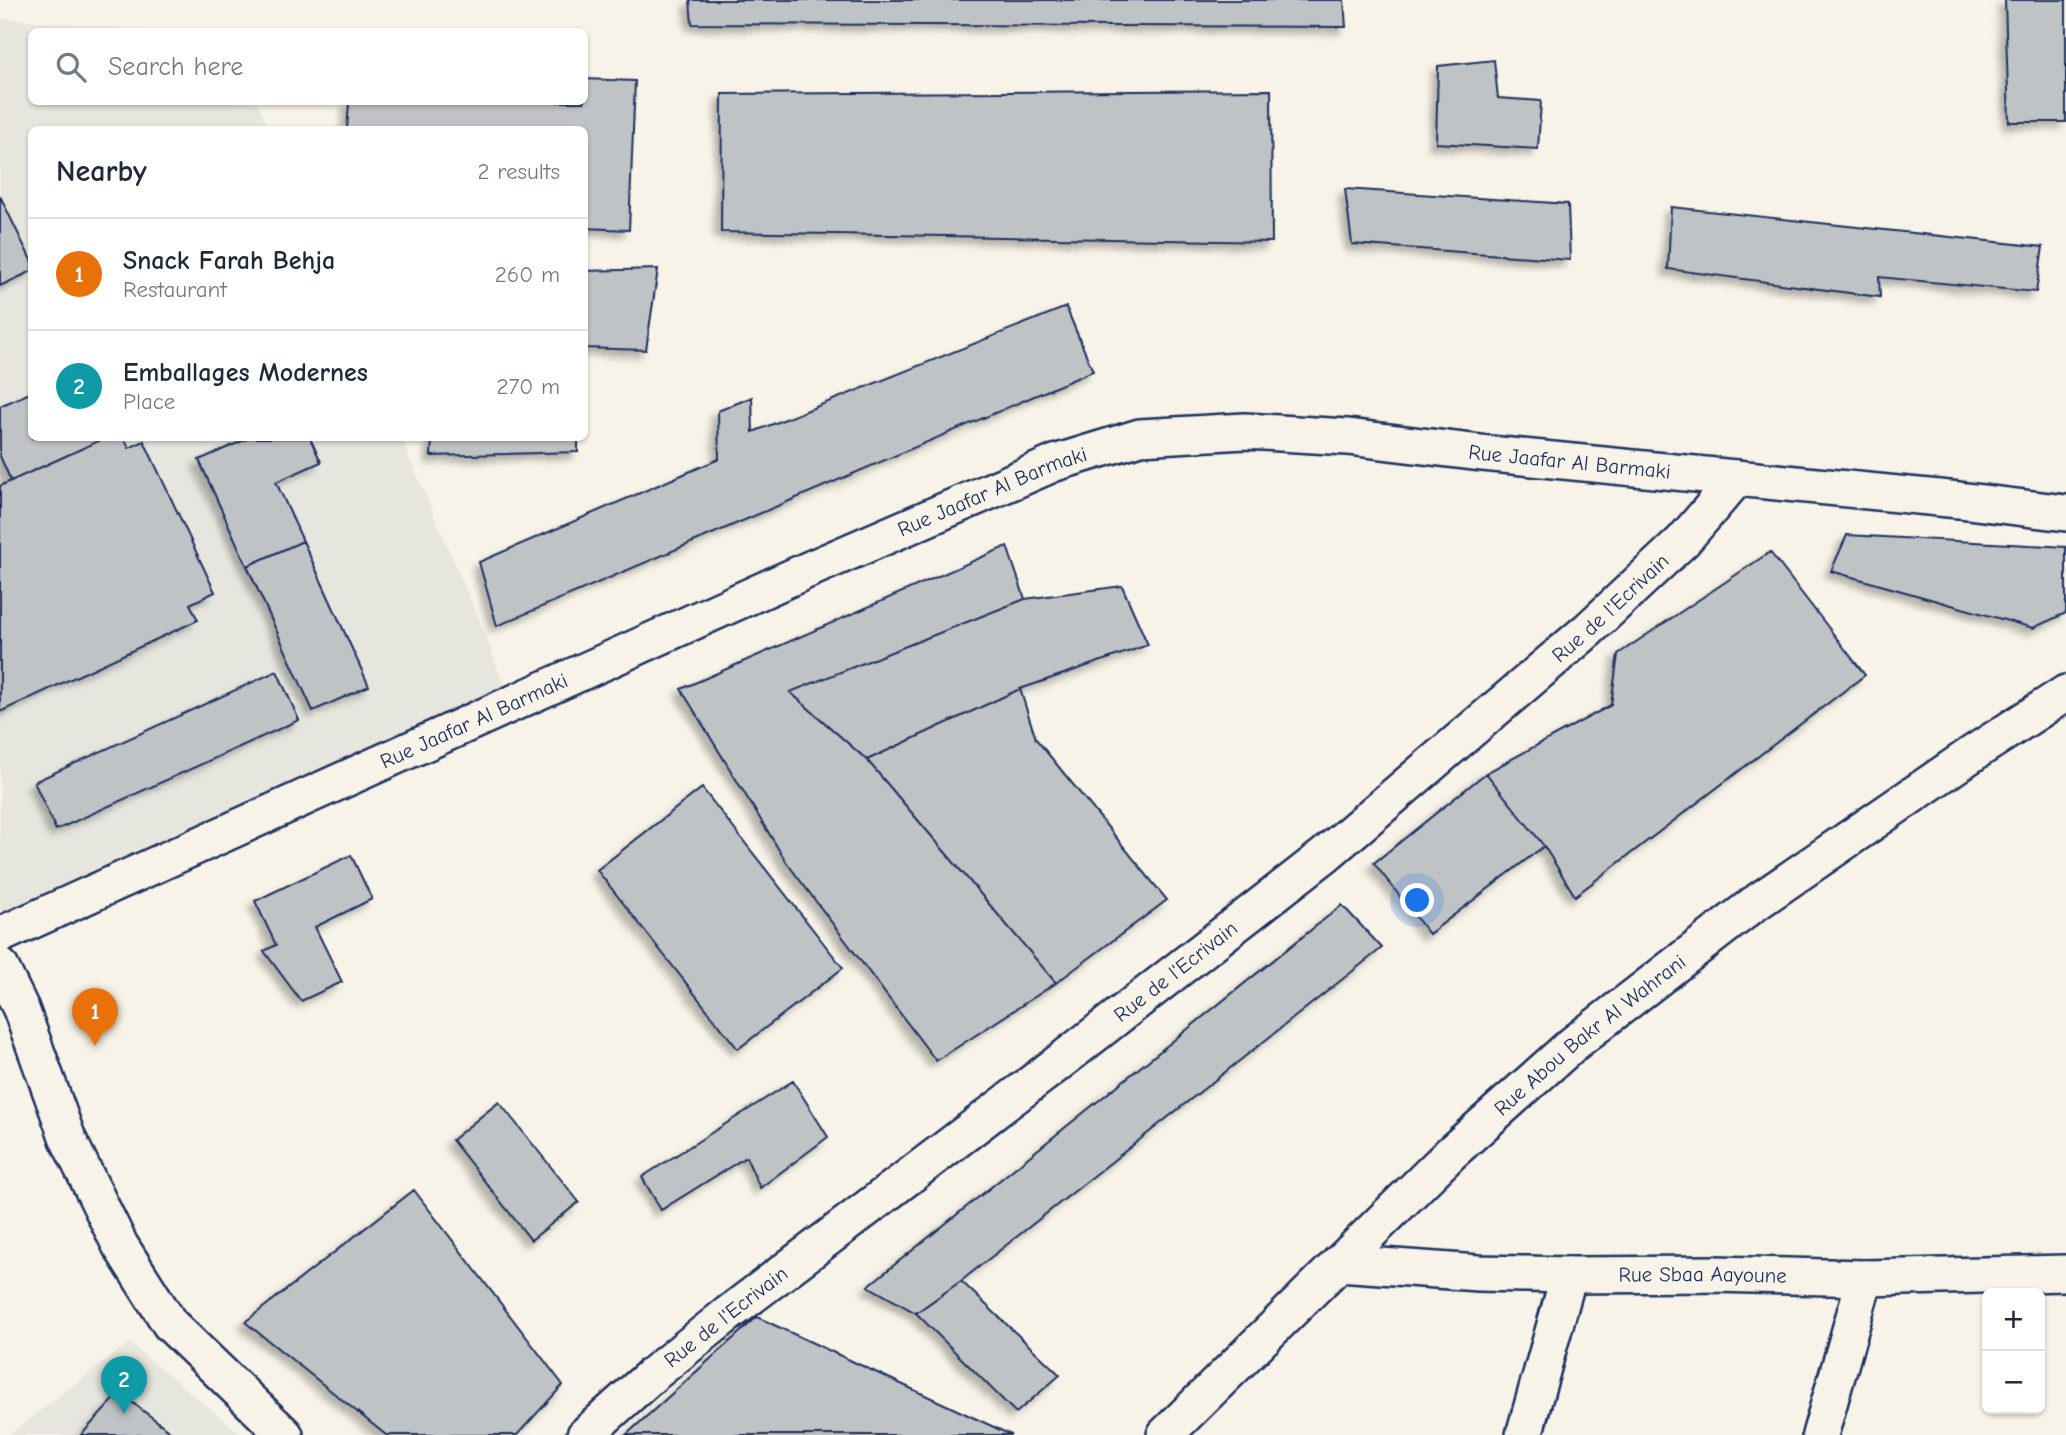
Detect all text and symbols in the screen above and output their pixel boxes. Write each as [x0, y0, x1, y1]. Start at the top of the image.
search box [28, 28, 588, 105]
icon: search [52, 48, 90, 86]
text: Search here [108, 52, 243, 82]
text: Nearby [56, 154, 147, 189]
text: 2 results [478, 158, 560, 185]
text: Snack Farah Behja [123, 246, 335, 276]
text: 1 [74, 261, 84, 288]
text: 260 m [495, 261, 560, 288]
text: Restaurant [123, 276, 227, 303]
text: Emballages Modernes [123, 358, 368, 388]
text: 2 [73, 373, 85, 400]
text: 270 m [496, 373, 560, 400]
text: Place [123, 388, 175, 415]
street label: Rue Jaafar Al Barmaki [1467, 440, 1672, 484]
street label: Rue Jaafar Al Barmaki [894, 442, 1090, 542]
street label: Rue de l'Ecrivain [1547, 549, 1674, 667]
street label: Rue Jaafar Al Barmaki [376, 668, 571, 774]
your location [1400, 883, 1434, 917]
street label: Rue de l'Ecrivain [1109, 916, 1242, 1027]
street label: Rue Abou Bakr Al Wahrani [1489, 949, 1690, 1121]
pin: 1 [72, 988, 118, 1046]
street label: Rue de l'Ecrivain [659, 1261, 792, 1372]
street label: Rue Sbaa Aayoune [1618, 1262, 1787, 1288]
map controls [1982, 1288, 2045, 1414]
button: + [1982, 1288, 2045, 1351]
button: − [1982, 1351, 2045, 1414]
pin: 2 [101, 1356, 147, 1414]

